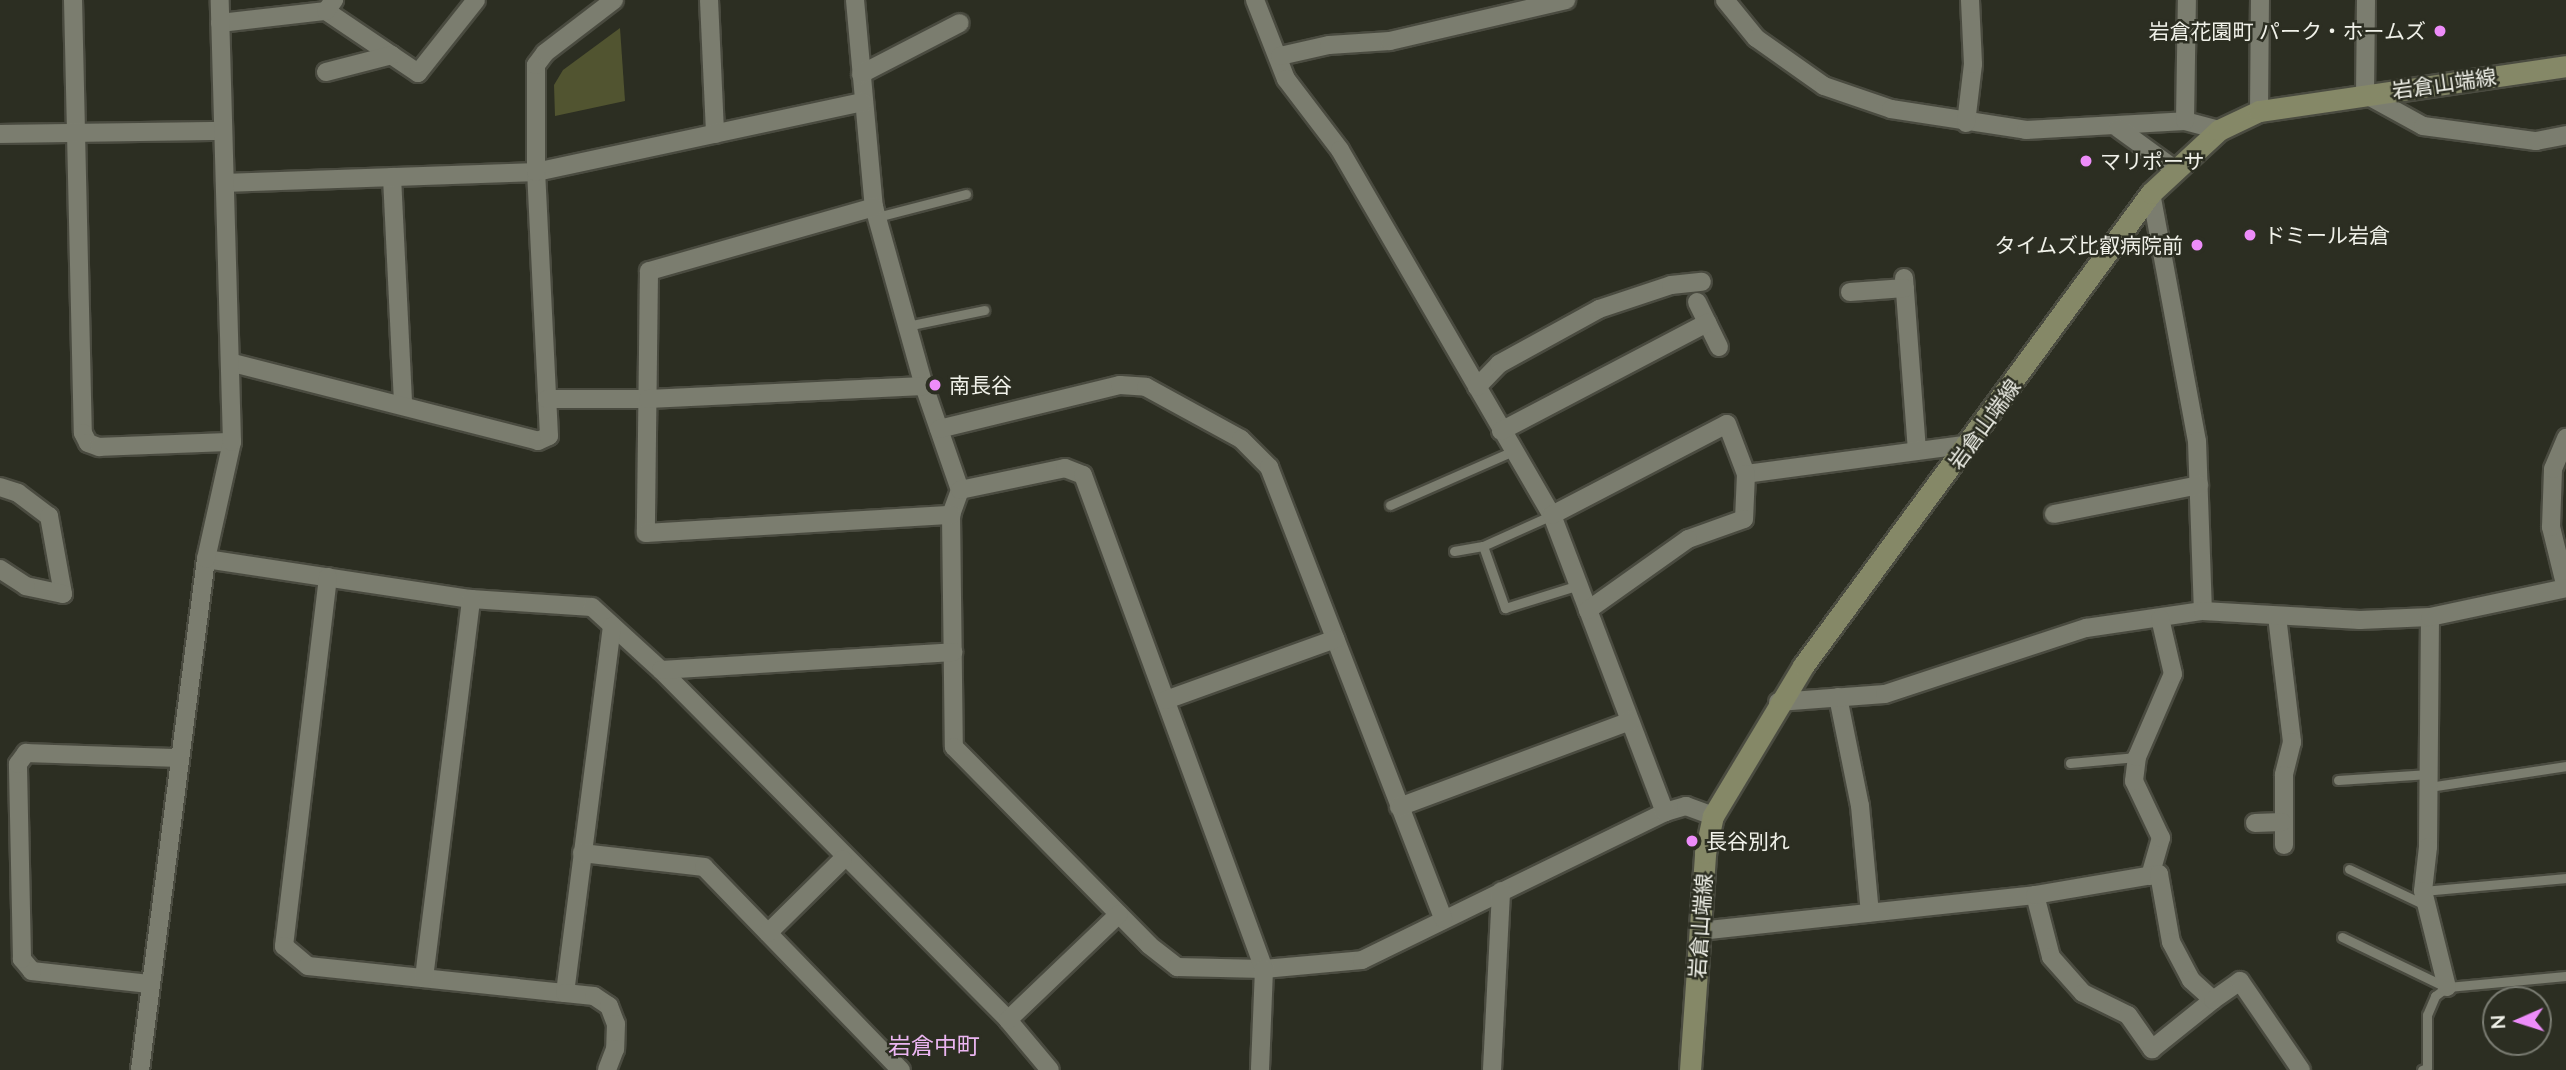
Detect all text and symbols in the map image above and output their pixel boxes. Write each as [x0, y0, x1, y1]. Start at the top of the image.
place label: 岩倉花園町 パーク・ホームズ [2148, 18, 2426, 44]
marker: 岩倉花園町 パーク・ホームズ [2432, 23, 2448, 39]
street label: 岩倉山端線 [2390, 63, 2498, 103]
place label: マリポーサ [2100, 148, 2205, 174]
marker: マリポーサ [2078, 153, 2094, 169]
place label: ドミール岩倉 [2264, 222, 2390, 248]
marker: ドミール岩倉 [2242, 227, 2258, 243]
place label: タイムズ比叡病院前 [1994, 232, 2183, 258]
marker: タイムズ比叡病院前 [2189, 237, 2205, 253]
place label: 南長谷 [949, 372, 1012, 398]
street label: 岩倉山端線 [1943, 374, 2025, 474]
marker: 南長谷 [927, 377, 943, 393]
place label: 長谷別れ [1706, 828, 1790, 854]
marker: 長谷別れ [1684, 833, 1700, 849]
street label: 岩倉山端線 [1684, 873, 1716, 979]
north arrow [2482, 986, 2552, 1056]
text: N [2486, 1014, 2510, 1030]
district label: 岩倉中町 [888, 1032, 980, 1060]

